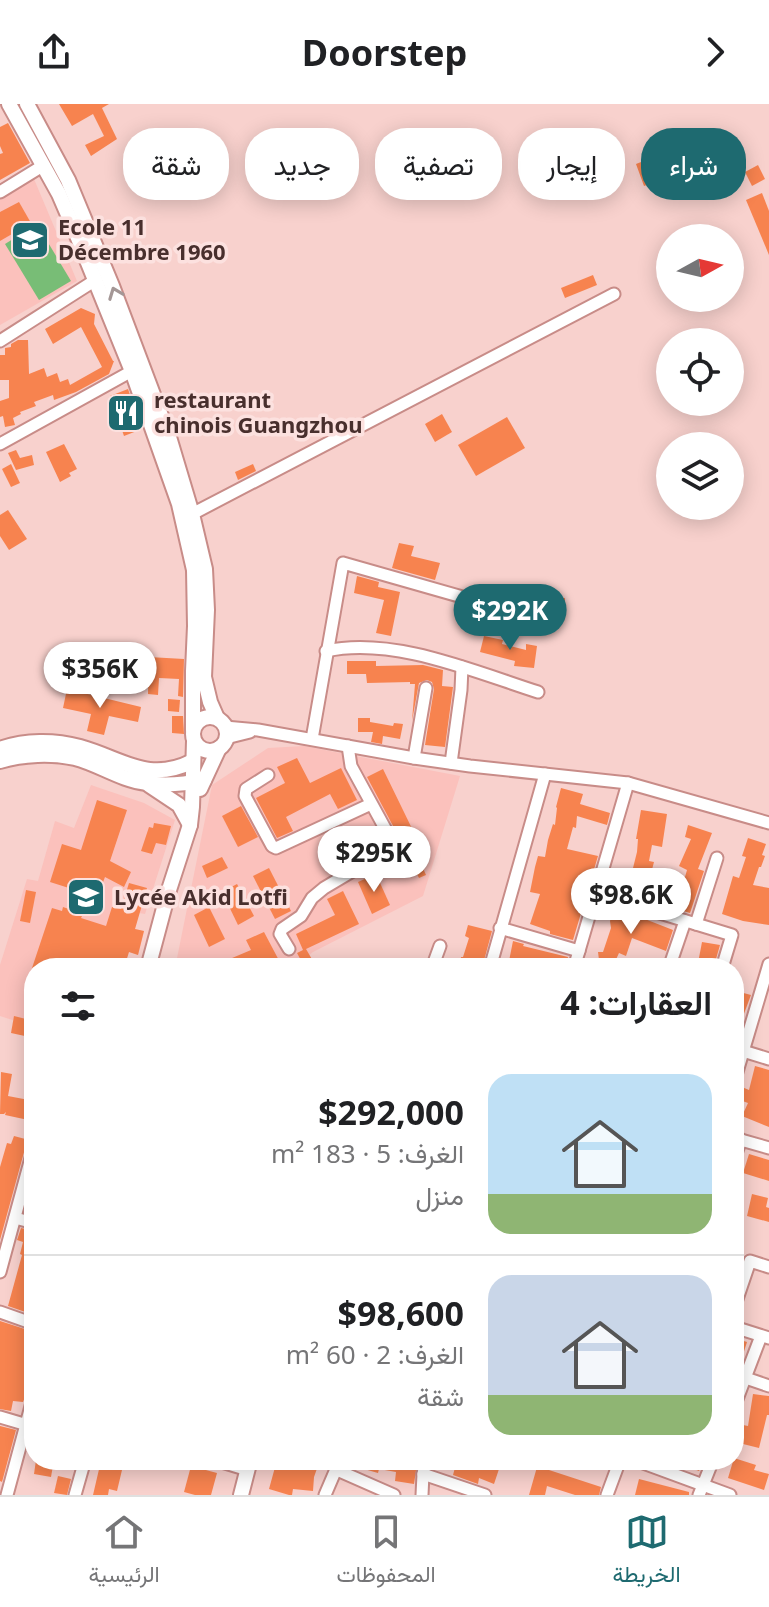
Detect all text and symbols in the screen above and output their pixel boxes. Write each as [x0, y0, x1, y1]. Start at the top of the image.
text: Doorstep [302, 28, 467, 77]
icon: share [32, 30, 76, 74]
icon: forward [693, 30, 737, 74]
chip: شقة [123, 128, 229, 200]
chip: جديد [245, 128, 359, 200]
chip: تصفية [375, 128, 502, 200]
chip: إيجار [518, 128, 625, 200]
chip: شراء [641, 128, 746, 200]
place label: Ecole 11 Décembre 1960 [58, 211, 226, 266]
school or university icon: Ecole 11 Décembre 1960 [9, 219, 51, 261]
north arrow [656, 224, 744, 312]
map controls [656, 224, 744, 520]
one-way arrow [108, 287, 125, 301]
button: locate [656, 328, 744, 416]
place label: restaurant chinois Guangzhou [154, 384, 362, 439]
restaurant icon: restaurant chinois Guangzhou [105, 392, 147, 434]
button: layers [656, 432, 744, 520]
pin: $292K [454, 584, 566, 652]
text: $292K [472, 592, 548, 628]
pin: $356K [44, 642, 156, 710]
text: $356K [62, 650, 138, 686]
pin: $295K [318, 826, 430, 894]
text: $295K [336, 834, 412, 870]
pin: $98.6K [566, 868, 696, 936]
school or university icon: Lycée Akid Lotfi [65, 876, 107, 918]
text: $98.6K [589, 876, 673, 912]
place label: Lycée Akid Lotfi [114, 881, 288, 911]
text: العقارات: 4 [560, 979, 712, 1025]
icon: filters [56, 984, 100, 1028]
text: $292,000 [318, 1089, 464, 1135]
icon: home [552, 1106, 648, 1202]
text: الغرف: 5 · 183 m² [271, 1135, 464, 1171]
text: منزل [415, 1177, 464, 1213]
text: $98,600 [338, 1290, 464, 1336]
icon: home [552, 1307, 648, 1403]
text: الغرف: 2 · 60 m² [286, 1336, 464, 1372]
text: شقة [417, 1378, 464, 1414]
tab: الرئيسية [88, 1510, 160, 1594]
tab: المحفوظات [336, 1510, 436, 1594]
tab: الخريطة [613, 1510, 681, 1594]

